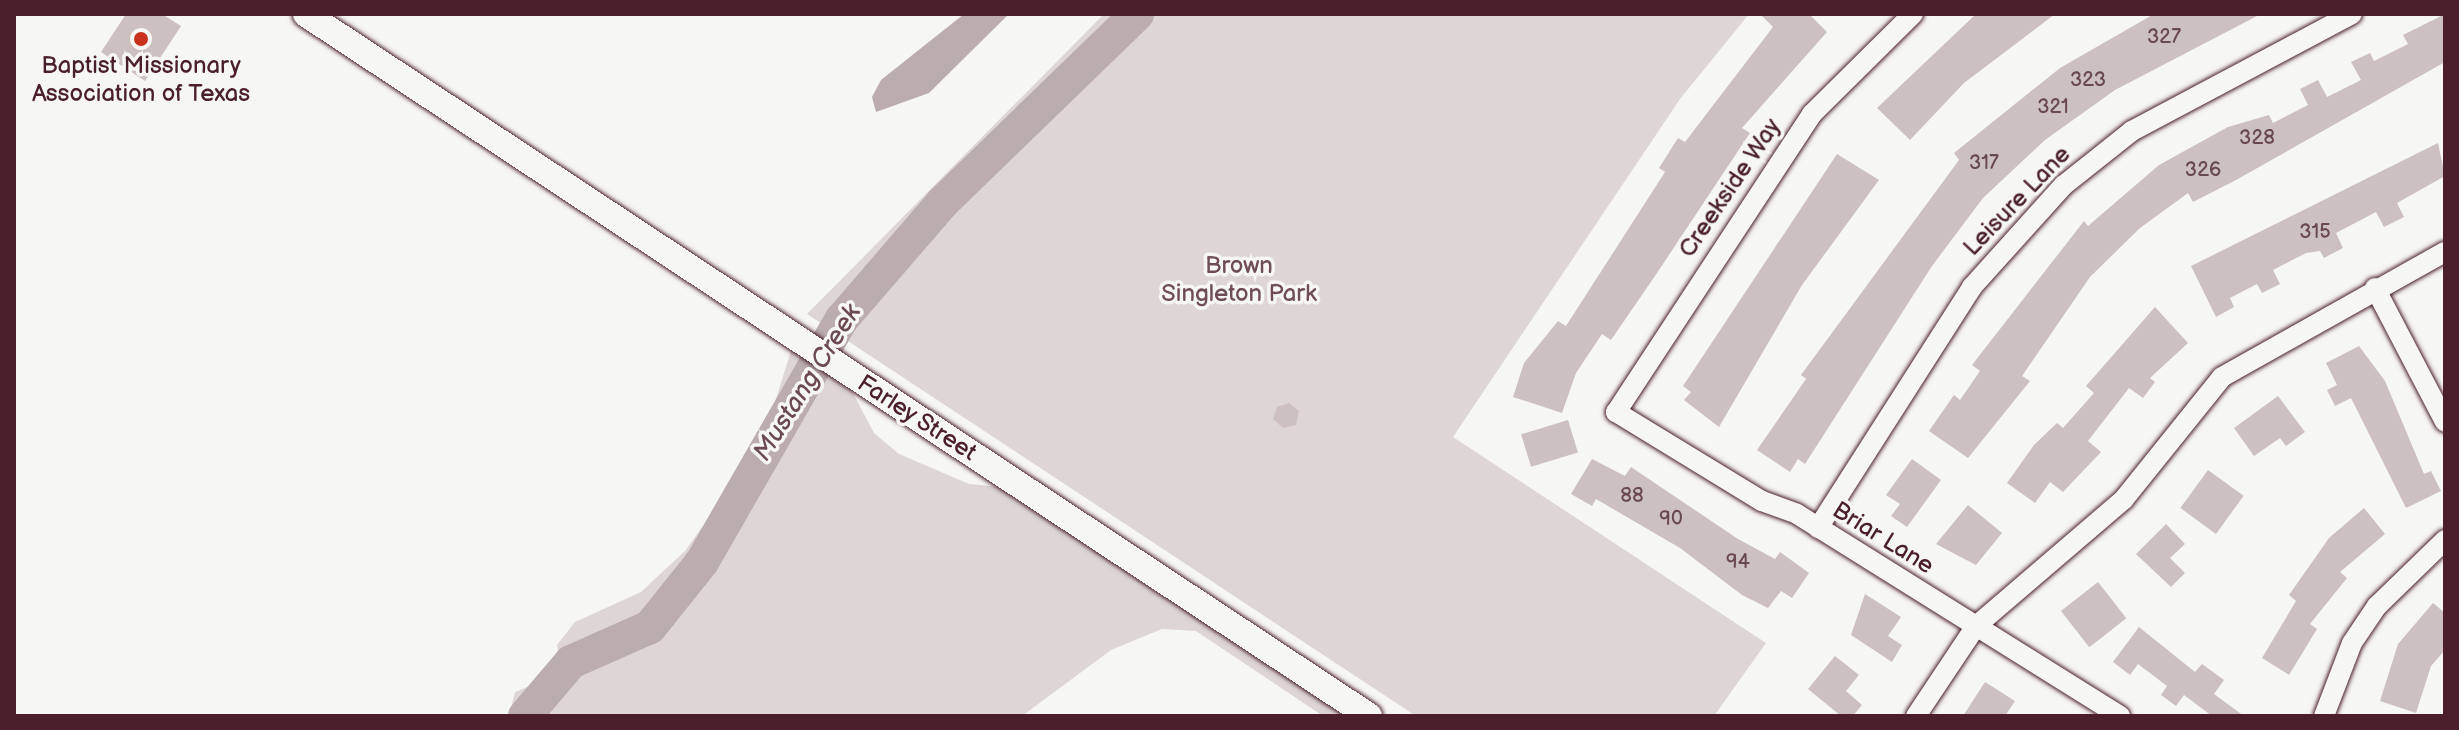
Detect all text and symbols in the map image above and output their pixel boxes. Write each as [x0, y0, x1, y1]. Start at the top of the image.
house number: 327 [2147, 25, 2181, 49]
marker: Baptist Missionary Association of Texas [132, 30, 150, 48]
place label: Baptist Missionary Association of Texas [32, 52, 250, 108]
house number: 323 [2070, 68, 2106, 92]
house number: 321 [2037, 95, 2069, 119]
street label: Creekside Way [1673, 113, 1787, 263]
house number: 328 [2239, 126, 2275, 150]
street label: Leisure Lane [1957, 140, 2077, 262]
house number: 317 [1969, 151, 1999, 175]
house number: 326 [2185, 158, 2221, 182]
house number: 315 [2299, 220, 2331, 244]
park label: Brown Singleton Park [1161, 252, 1317, 308]
water label: Mustang Creek [747, 299, 869, 467]
street label: Farley Street [851, 368, 983, 468]
house number: 88 [1620, 484, 1644, 508]
street label: Briar Lane [1827, 496, 1939, 580]
house number: 90 [1659, 507, 1683, 531]
house number: 94 [1726, 550, 1750, 574]

